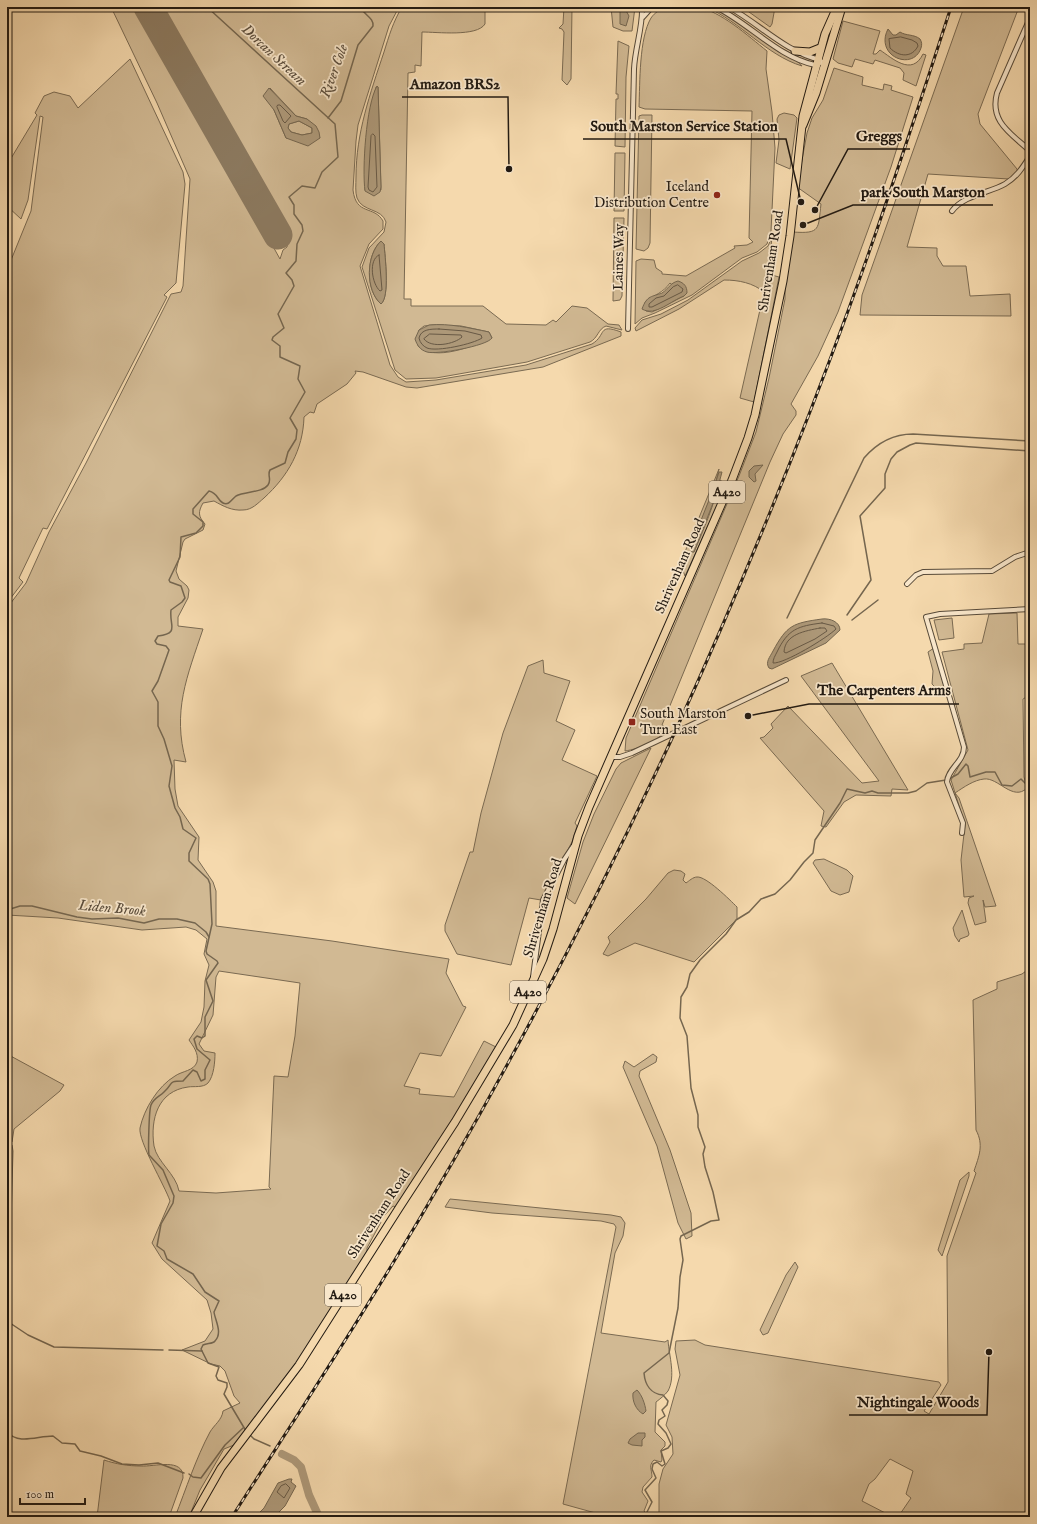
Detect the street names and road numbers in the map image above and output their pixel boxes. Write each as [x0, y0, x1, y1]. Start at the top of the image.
street label: Shrivenham Road [754, 208, 788, 313]
street label: Laines Way [609, 223, 629, 291]
road number: A420 [709, 481, 745, 503]
street label: Shrivenham Road [651, 515, 709, 616]
street label: Shrivenham Road [519, 856, 567, 960]
road number: A420 [510, 981, 546, 1003]
street label: Shrivenham Road [344, 1166, 415, 1262]
road number: A420 [325, 1284, 361, 1306]

